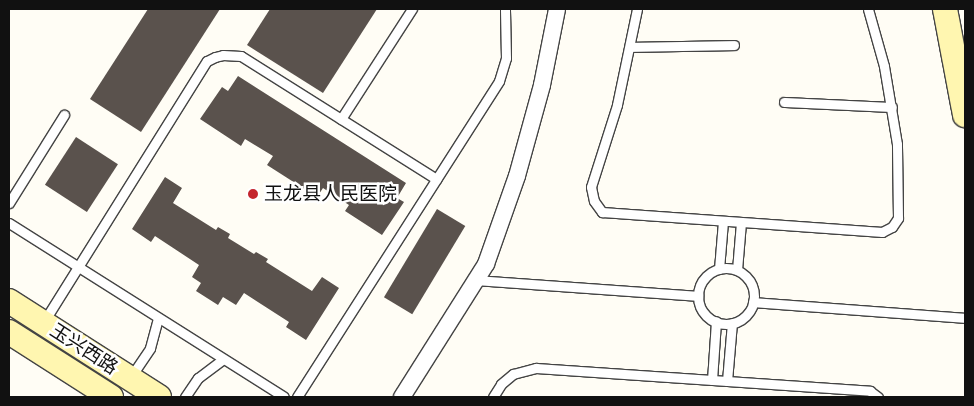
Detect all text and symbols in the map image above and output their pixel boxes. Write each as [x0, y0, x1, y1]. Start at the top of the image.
place label: 玉龙县人民医院 [264, 183, 397, 205]
marker: 玉龙县人民医院 [246, 187, 260, 201]
street label: 玉兴西路 [46, 319, 122, 379]

